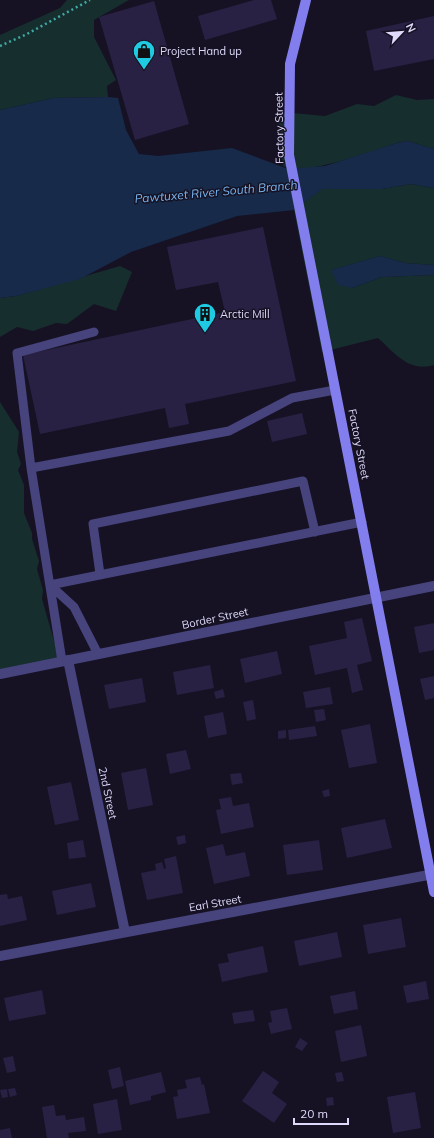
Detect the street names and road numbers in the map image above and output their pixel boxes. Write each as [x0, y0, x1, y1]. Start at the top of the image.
street label: Factory Street [271, 92, 287, 164]
street label: Factory Street [345, 408, 373, 481]
street label: Border Street [181, 604, 250, 632]
street label: 2nd Street [96, 766, 120, 820]
street label: Earl Street [188, 891, 242, 914]

